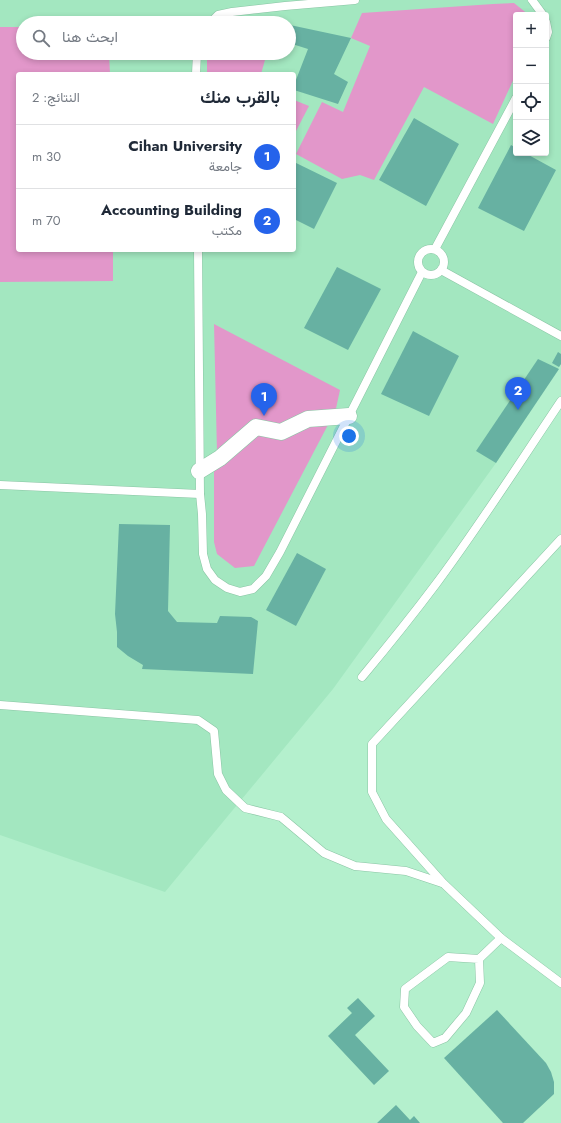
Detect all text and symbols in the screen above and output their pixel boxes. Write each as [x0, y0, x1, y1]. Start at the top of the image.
map controls [513, 12, 549, 156]
button: + [513, 12, 549, 48]
search box [16, 16, 296, 60]
text: ابحث هنا [62, 26, 118, 48]
icon: search [30, 27, 52, 49]
button: − [513, 48, 549, 84]
button: locate [513, 84, 549, 120]
text: بالقرب منك [200, 85, 280, 109]
text: النتائج: 2 [32, 88, 80, 107]
button: layers [513, 120, 549, 156]
text: Cihan University [128, 135, 242, 157]
text: 30 m [32, 147, 61, 166]
text: 1 [264, 147, 270, 166]
text: جامعة [209, 157, 242, 176]
text: Accounting Building [101, 199, 242, 221]
text: 70 m [32, 211, 61, 230]
text: 2 [263, 211, 271, 230]
text: مكتب [212, 221, 242, 240]
pin: 2 [505, 377, 531, 410]
pin: 1 [251, 383, 277, 416]
your location [339, 426, 359, 446]

